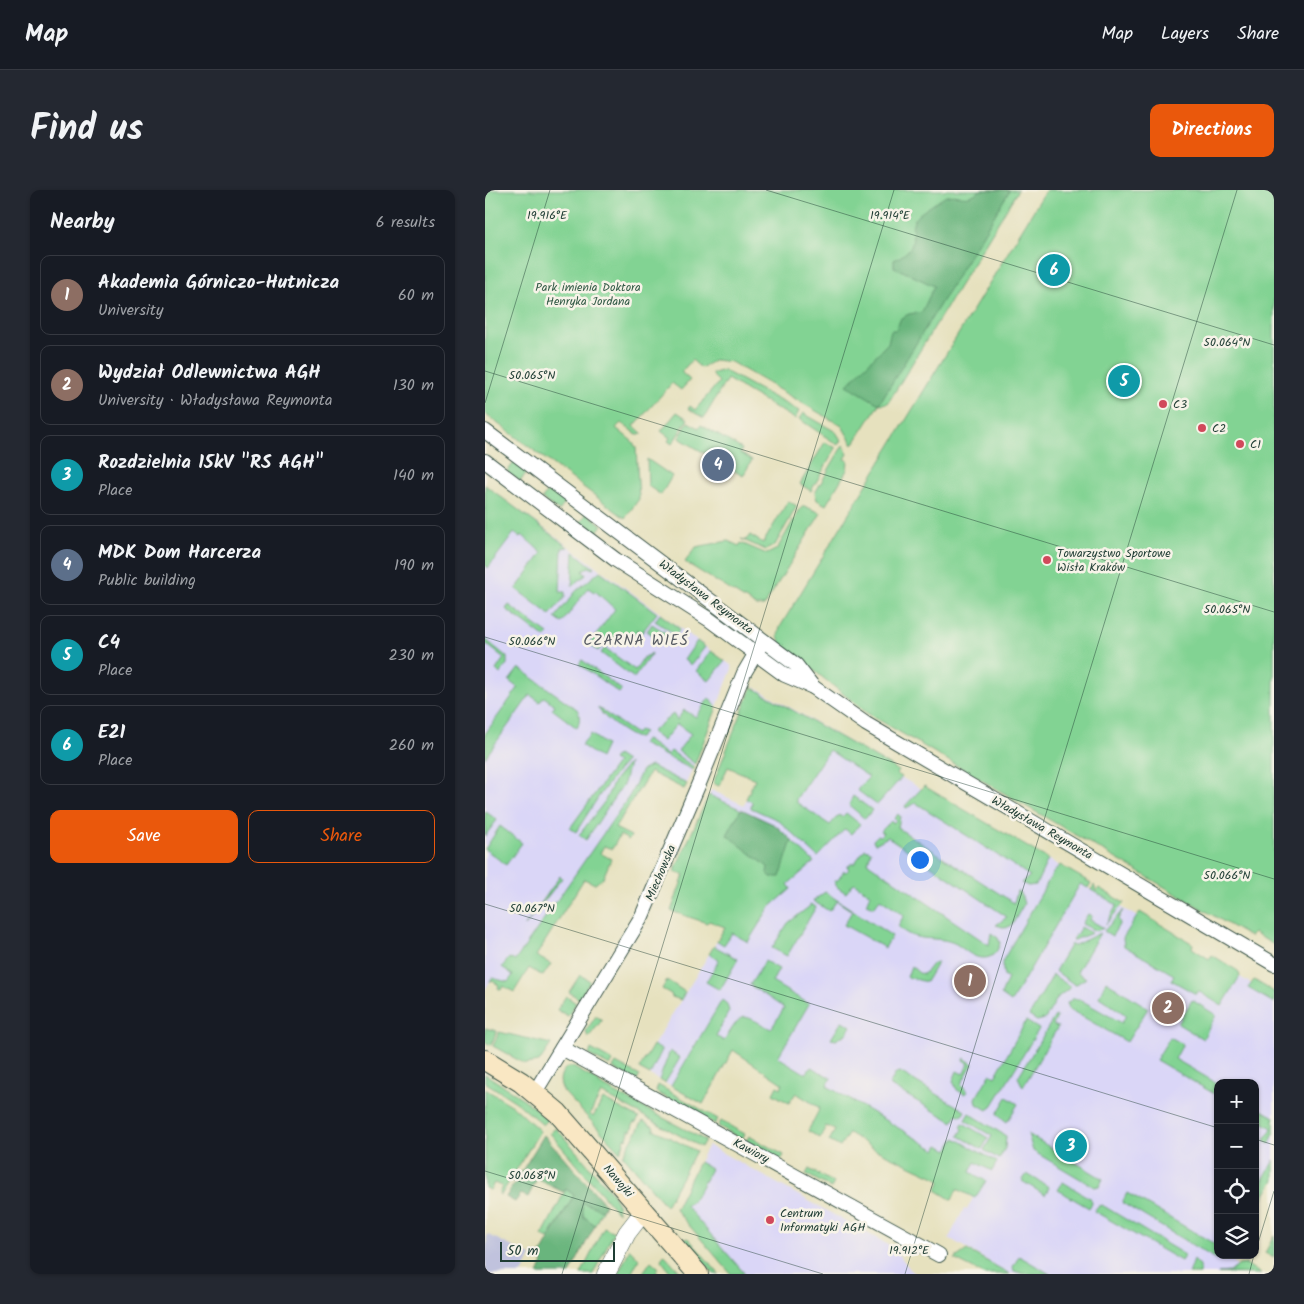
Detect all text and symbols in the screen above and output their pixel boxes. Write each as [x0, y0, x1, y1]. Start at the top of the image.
text: Map [25, 15, 68, 54]
text: Map [1102, 20, 1133, 49]
text: Layers [1161, 20, 1209, 49]
text: Share [1237, 20, 1279, 49]
text: Find us [30, 102, 143, 158]
button: Directions [1150, 104, 1274, 157]
text: Nearby [50, 206, 115, 239]
text: 19.916°E [527, 206, 568, 225]
text: 19.914°E [870, 206, 911, 225]
text: 6 results [376, 210, 435, 235]
pin: 6 [1038, 251, 1070, 289]
text: Akademia Górniczo-Hutnicza [98, 268, 339, 298]
park label: Park imienia Doktora Henryka Jordana [535, 278, 641, 311]
text: 1 [65, 283, 69, 308]
text: 60 m [398, 283, 434, 308]
text: University [98, 298, 163, 323]
text: 50.064°N [1204, 333, 1250, 352]
text: Wydział Odlewnictwa AGH [98, 358, 321, 388]
pin: 5 [1108, 362, 1140, 400]
text: 50.065°N [509, 366, 555, 385]
text: 2 [62, 373, 72, 398]
text: 130 m [393, 373, 434, 398]
text: University · Władysława Reymonta [98, 388, 332, 413]
place label: C3 [1173, 395, 1187, 414]
marker: C3 [1157, 398, 1169, 410]
place label: C2 [1212, 419, 1226, 438]
marker: C2 [1196, 422, 1208, 434]
place label: C1 [1250, 435, 1261, 454]
marker: C1 [1234, 438, 1246, 450]
pin: 4 [702, 446, 734, 484]
text: Rozdzielnia 15kV "RS AGH" [98, 448, 324, 478]
text: 3 [63, 463, 71, 488]
text: 140 m [393, 463, 434, 488]
text: Place [98, 478, 132, 503]
text: MDK Dom Harcerza [98, 538, 261, 568]
place label: Towarzystwo Sportowe Wisła Kraków [1057, 544, 1171, 577]
text: 4 [63, 553, 71, 578]
text: 190 m [394, 553, 434, 578]
marker: Towarzystwo Sportowe Wisła Kraków [1041, 554, 1053, 566]
street label: Władysława Reymonta [655, 555, 758, 639]
text: Public building [98, 568, 196, 593]
text: 50.065°N [1204, 600, 1250, 619]
text: C4 [98, 628, 120, 658]
district label: CZARNA WIEŚ [583, 629, 689, 653]
text: 50.066°N [509, 632, 555, 651]
text: 5 [63, 643, 71, 668]
text: 230 m [388, 643, 434, 668]
text: Place [98, 658, 132, 683]
text: E21 [98, 718, 125, 748]
text: 6 [63, 733, 71, 758]
text: 260 m [389, 733, 434, 758]
text: Place [98, 748, 132, 773]
street label: Władysława Reymonta [988, 791, 1097, 865]
button: Save [50, 810, 238, 863]
button: Share [248, 810, 435, 863]
street label: Miechowska [641, 842, 681, 904]
your location [907, 847, 933, 873]
text: 50.066°N [1204, 866, 1250, 885]
text: 50.067°N [509, 899, 555, 918]
pin: 1 [954, 962, 986, 1000]
pin: 2 [1152, 989, 1184, 1027]
map controls [1214, 1079, 1259, 1259]
button: + [1214, 1079, 1259, 1124]
button: − [1214, 1124, 1259, 1169]
pin: 3 [1055, 1127, 1087, 1165]
street label: Kawiory [729, 1134, 773, 1169]
street label: Nawojki [598, 1160, 639, 1203]
text: 50.068°N [508, 1166, 556, 1185]
button: locate [1214, 1169, 1259, 1214]
place label: Centrum Informatyki AGH [780, 1204, 865, 1237]
marker: Centrum Informatyki AGH [764, 1214, 776, 1226]
button: layers [1214, 1214, 1259, 1259]
scale bar [500, 1239, 615, 1262]
text: 50 m [507, 1240, 538, 1262]
text: 19.912°E [889, 1241, 930, 1260]

